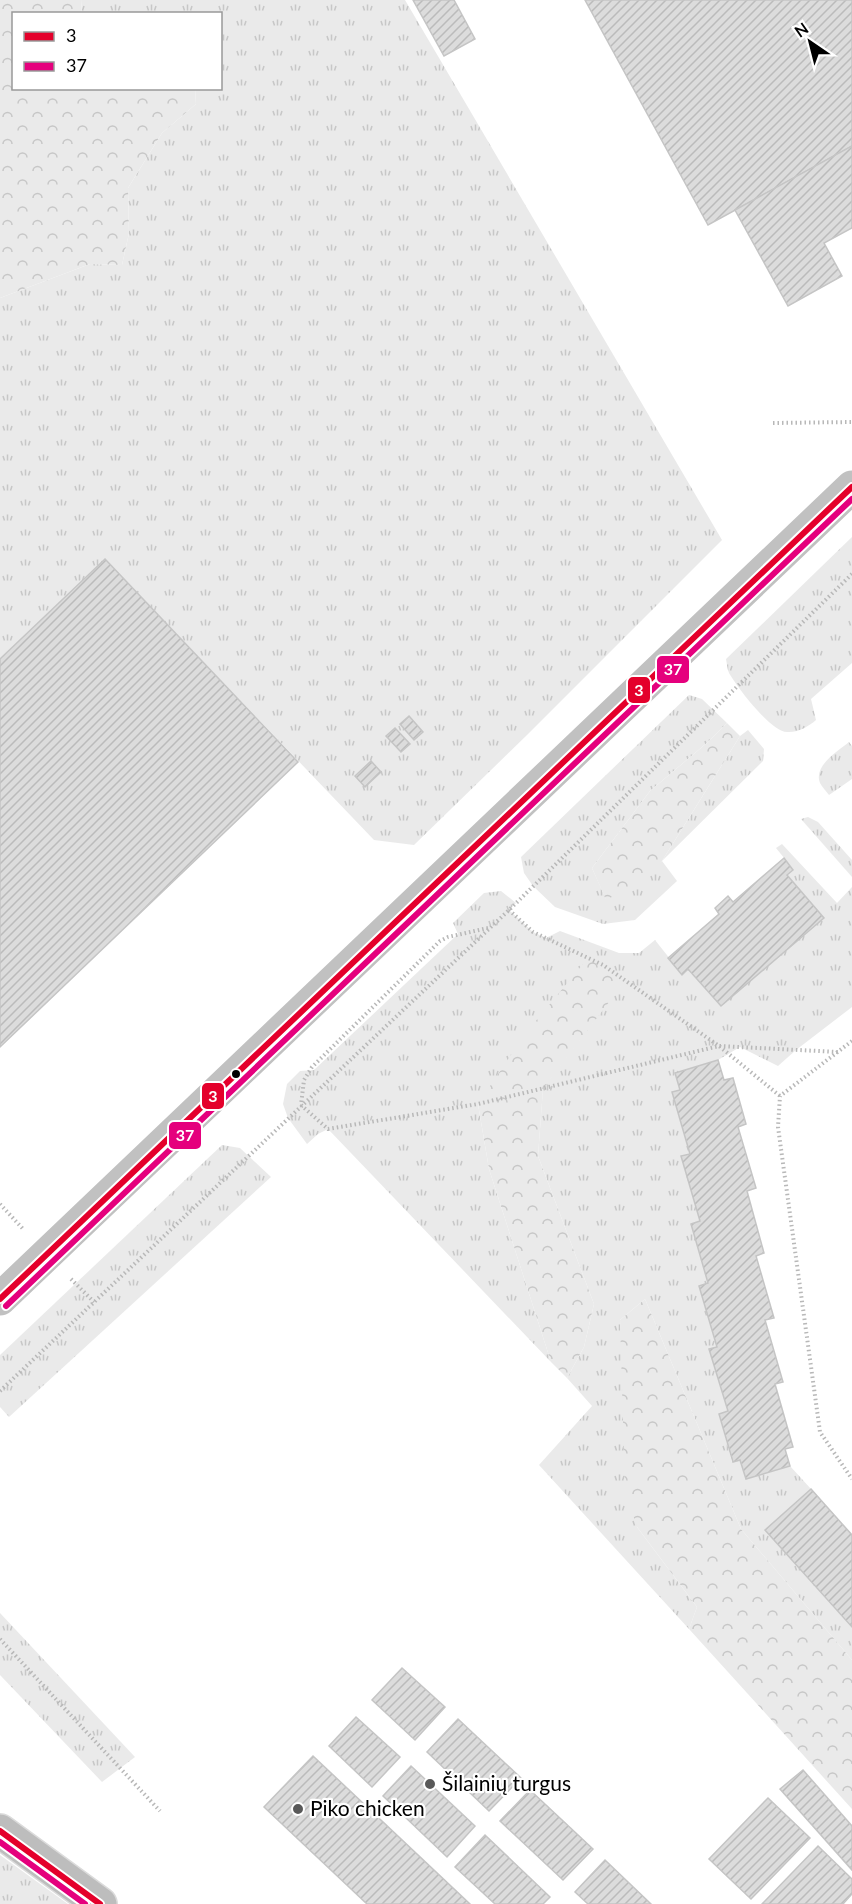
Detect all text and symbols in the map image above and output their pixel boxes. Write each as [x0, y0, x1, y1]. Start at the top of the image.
legend [12, 12, 222, 90]
north arrow [780, 12, 840, 72]
text: N [791, 18, 812, 41]
text: 3 [66, 24, 76, 46]
text: 37 [66, 54, 87, 76]
line badge: 37 [656, 655, 690, 684]
text: 37 [664, 659, 682, 678]
line badge: 3 [627, 676, 651, 704]
text: 3 [634, 680, 644, 699]
unlabelled marker [230, 1068, 242, 1080]
line badge: 3 [201, 1082, 225, 1110]
text: 3 [208, 1086, 218, 1105]
line badge: 37 [168, 1121, 202, 1150]
text: 37 [176, 1125, 194, 1144]
place label: Šilainių turgus [442, 1770, 571, 1795]
marker: Šilainių turgus [423, 1777, 437, 1791]
place label: Piko chicken [310, 1795, 425, 1820]
marker: Piko chicken [291, 1802, 305, 1816]

